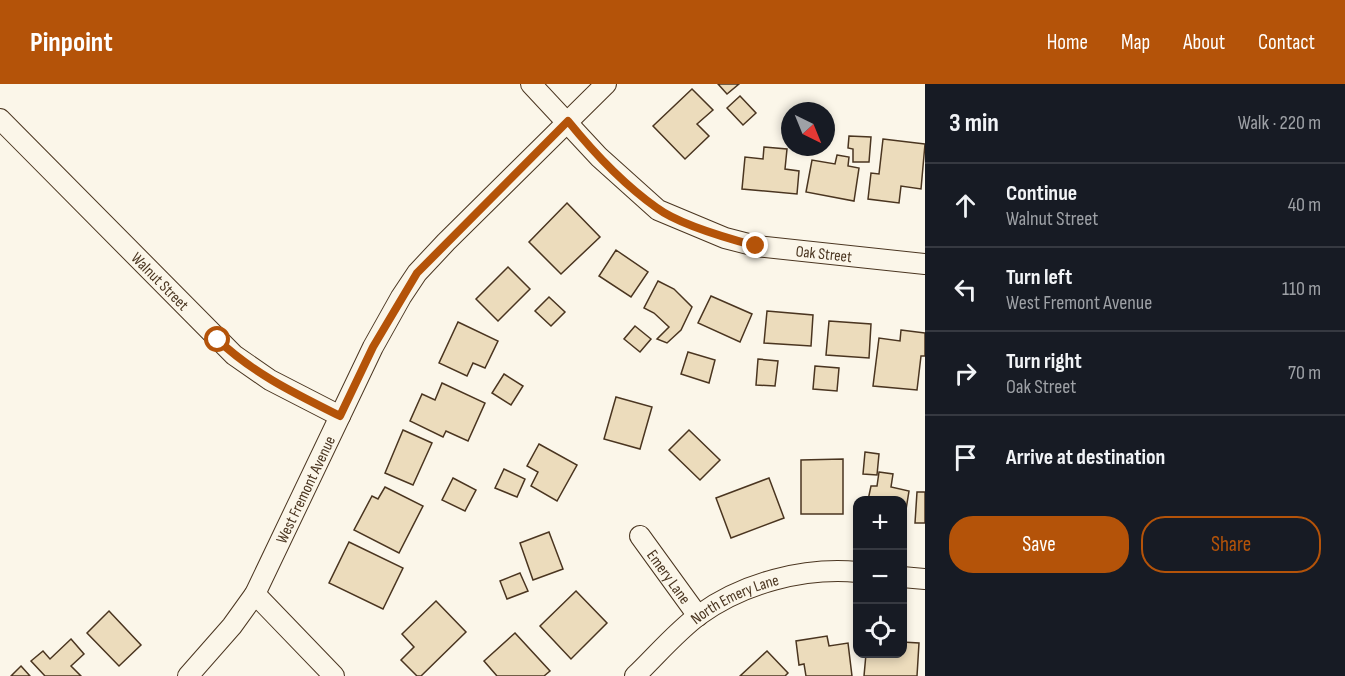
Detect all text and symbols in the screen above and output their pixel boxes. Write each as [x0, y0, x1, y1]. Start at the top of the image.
text: Pinpoint [30, 26, 113, 59]
text: Home [1047, 30, 1088, 55]
text: Map [1121, 30, 1150, 55]
text: About [1183, 30, 1225, 55]
text: Contact [1258, 30, 1315, 55]
north arrow [781, 102, 835, 156]
text: 3 min [949, 108, 999, 139]
text: Walk · 220 m [1238, 111, 1321, 135]
text: Continue [1006, 180, 1077, 207]
icon: ahead [949, 189, 982, 222]
text: 40 m [1288, 193, 1321, 217]
text: Walnut Street [1006, 207, 1098, 231]
route end [742, 232, 768, 258]
street label: Oak Street [795, 242, 853, 267]
street label: Walnut Street [127, 249, 192, 315]
text: Turn left [1006, 264, 1072, 291]
icon: left [949, 273, 982, 306]
text: 110 m [1282, 277, 1321, 301]
text: West Fremont Avenue [1006, 291, 1152, 315]
route start [204, 326, 230, 352]
text: Turn right [1006, 348, 1082, 375]
icon: right [949, 357, 982, 390]
text: 70 m [1288, 361, 1321, 385]
text: Oak Street [1006, 375, 1076, 399]
street label: West Fremont Avenue [273, 433, 340, 547]
icon: arrive [949, 441, 982, 474]
text: Arrive at destination [1006, 444, 1165, 471]
map controls [853, 496, 907, 658]
button: + [853, 496, 907, 550]
button: Save [949, 516, 1129, 573]
button: Share [1141, 516, 1321, 573]
street label: Emery Lane [642, 547, 694, 608]
button: − [853, 550, 907, 604]
street label: North Emery Lane [687, 571, 781, 629]
button: locate [853, 604, 907, 658]

